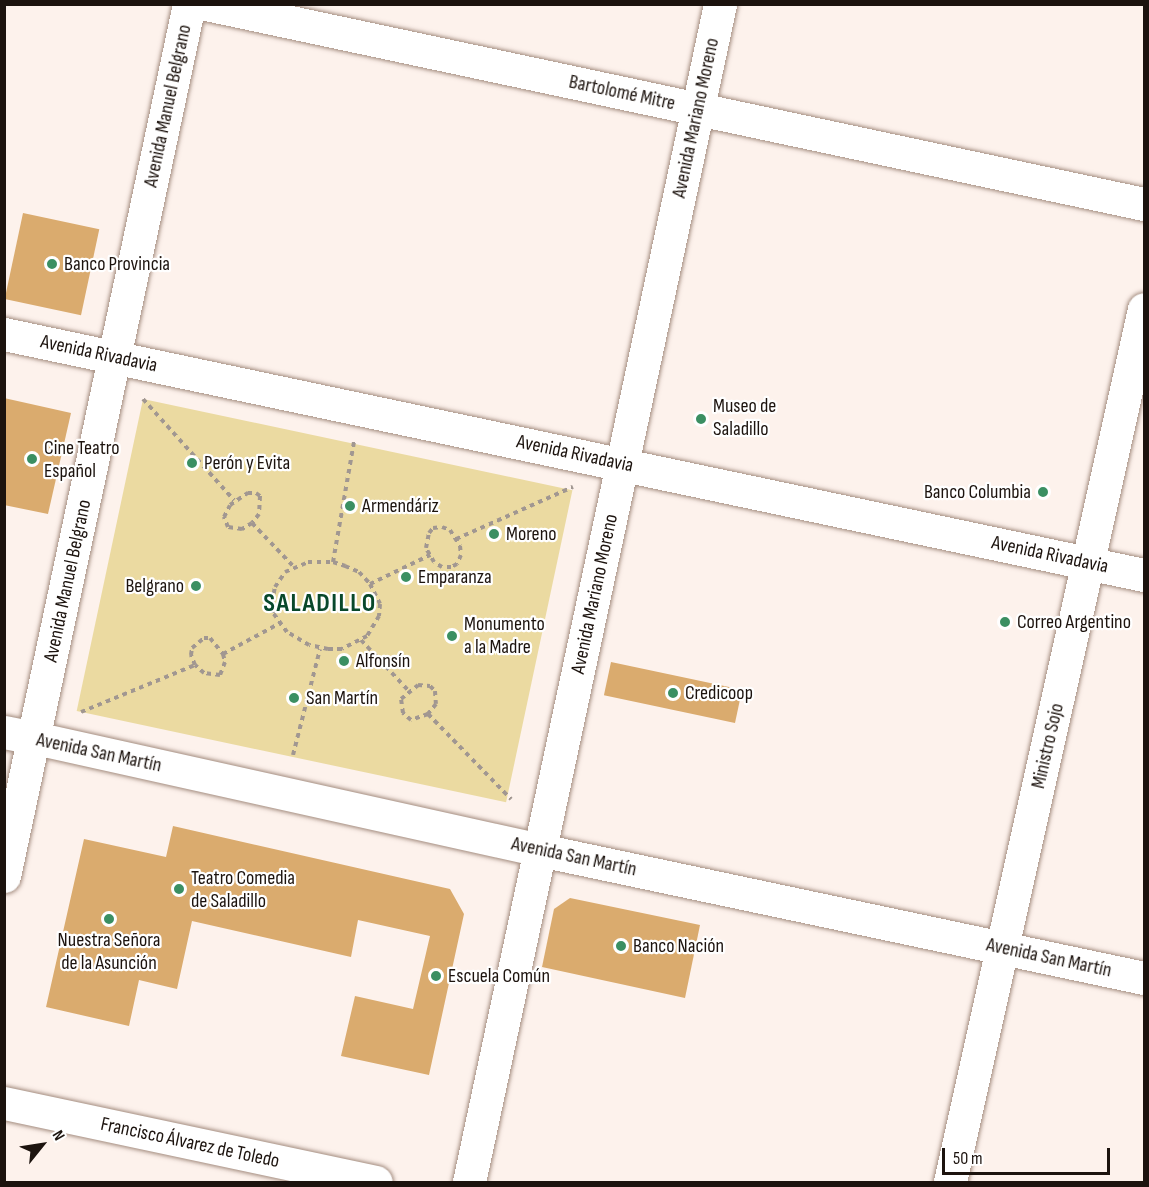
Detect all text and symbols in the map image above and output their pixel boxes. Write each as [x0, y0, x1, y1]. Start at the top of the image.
street label: Avenida Manuel Belgrano [139, 23, 197, 189]
street label: Avenida Mariano Moreno [667, 36, 725, 200]
street label: Bartolomé Mitre [567, 70, 677, 116]
place label: Banco Provincia [64, 252, 170, 276]
marker: Banco Provincia [45, 257, 59, 271]
street label: Avenida Rivadavia [39, 330, 159, 378]
place label: Museo de Saladillo [713, 395, 776, 442]
marker: Museo de Saladillo [694, 412, 708, 426]
street label: Avenida Rivadavia [515, 430, 635, 478]
place label: Cine Teatro Español [44, 436, 120, 483]
place label: Perón y Evita [204, 451, 290, 475]
marker: Cine Teatro Español [25, 452, 39, 466]
marker: Perón y Evita [185, 456, 199, 470]
place label: Banco Columbia [924, 480, 1031, 504]
marker: Banco Columbia [1036, 485, 1050, 499]
place label: Armendáriz [362, 494, 439, 518]
street label: Avenida Manuel Belgrano [39, 498, 97, 664]
marker: Armendáriz [343, 499, 357, 513]
street label: Avenida Mariano Moreno [566, 512, 624, 676]
place label: Moreno [506, 522, 556, 546]
marker: Moreno [487, 527, 501, 541]
street label: Avenida Rivadavia [990, 531, 1110, 579]
place label: Emparanza [418, 565, 492, 589]
marker: Emparanza [399, 570, 413, 584]
place label: Belgrano [125, 574, 184, 598]
marker: Belgrano [189, 579, 203, 593]
district label: SALADILLO [263, 588, 377, 620]
place label: Correo Argentino [1017, 610, 1131, 634]
place label: Monumento a la Madre [464, 612, 545, 659]
marker: Correo Argentino [998, 615, 1012, 629]
marker: Monumento a la Madre [445, 629, 459, 643]
place label: Alfonsín [356, 649, 410, 673]
marker: Alfonsín [337, 654, 351, 668]
place label: Credicoop [685, 681, 753, 705]
place label: San Martín [306, 686, 378, 710]
marker: Credicoop [666, 686, 680, 700]
marker: San Martín [287, 691, 301, 705]
street label: Ministro Sojo [1027, 701, 1069, 791]
street label: Avenida San Martín [34, 728, 164, 778]
street label: Avenida San Martín [509, 832, 639, 882]
place label: Teatro Comedia de Saladillo [191, 866, 295, 913]
marker: Teatro Comedia de Saladillo [172, 882, 186, 896]
marker: Nuestra Señora de la Asunción [102, 912, 116, 926]
place label: Nuestra Señora de la Asunción [58, 928, 160, 975]
street label: Avenida San Martín [984, 933, 1114, 983]
place label: Banco Nación [633, 934, 724, 958]
marker: Banco Nación [614, 939, 628, 953]
place label: Escuela Común [448, 964, 550, 988]
marker: Escuela Común [429, 969, 443, 983]
street label: Francisco Álvarez de Toledo [98, 1112, 282, 1174]
north arrow [12, 1115, 72, 1175]
text: N [48, 1127, 68, 1144]
scale bar [945, 1136, 1113, 1174]
text: 50 m [953, 1148, 983, 1169]

